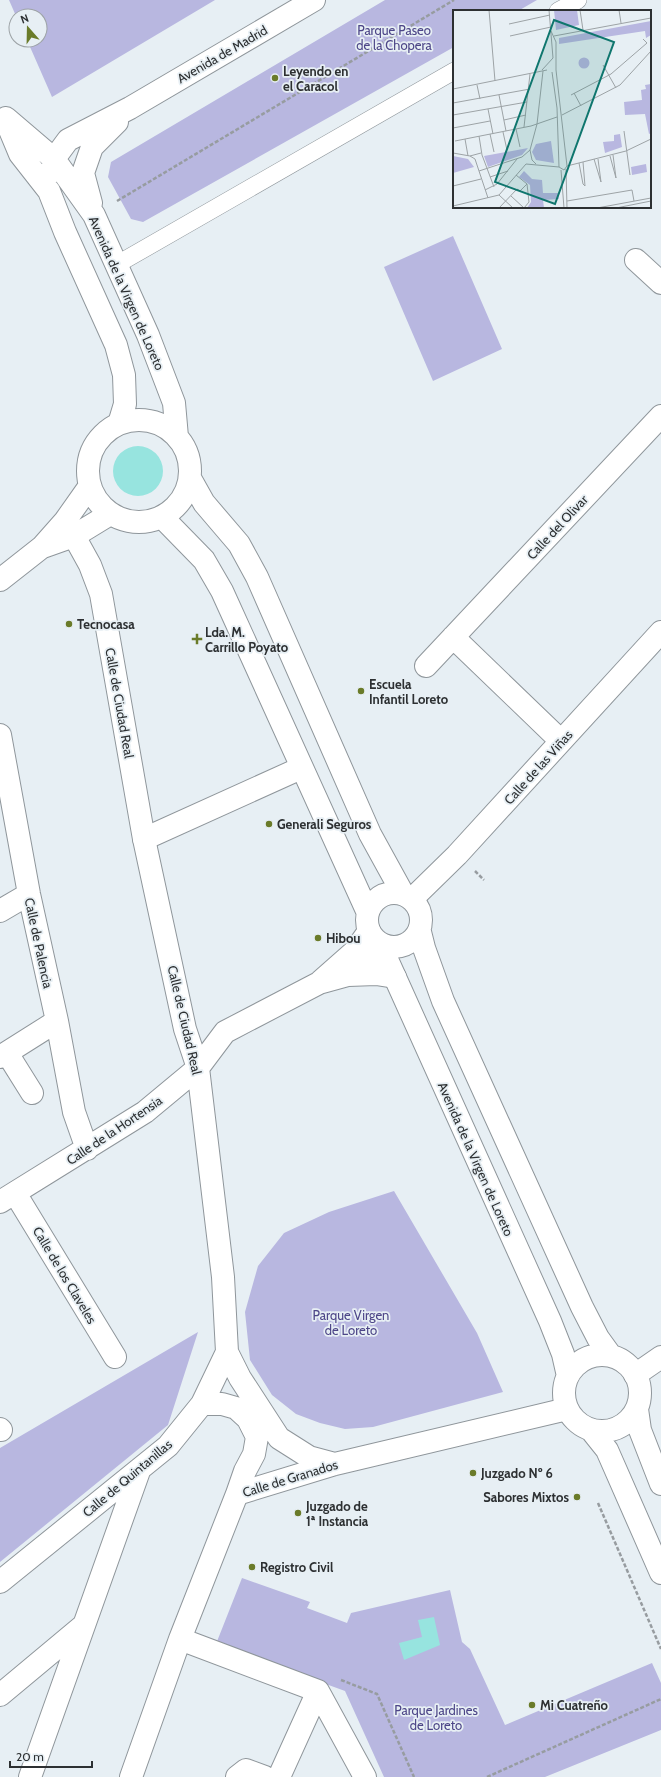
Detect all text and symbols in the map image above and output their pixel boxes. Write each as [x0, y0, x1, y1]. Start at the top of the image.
north arrow [8, 8, 48, 48]
inset map [453, 10, 651, 208]
text: N [19, 11, 31, 27]
street label: Avenida de Madrid [174, 22, 270, 86]
park label: Parque Paseo de la Chopera [356, 22, 432, 53]
place label: Leyendo en el Caracol [283, 63, 348, 94]
marker: Leyendo en el Caracol [270, 73, 280, 83]
street label: Avenida de la Virgen de Loreto [86, 213, 168, 373]
street label: Calle del Olivar [523, 491, 591, 563]
place label: Tecnocasa [77, 616, 135, 632]
marker: Tecnocasa [64, 619, 74, 629]
place label: Lda. M. Carrillo Poyato [205, 624, 289, 655]
marker: Lda. M. Carrillo Poyato [192, 634, 202, 644]
street label: Calle de Ciudad Real [102, 647, 138, 759]
place label: Escuela Infantil Loreto [369, 676, 449, 707]
marker: Escuela Infantil Loreto [356, 686, 366, 696]
street label: Calle de las Viñas [500, 726, 576, 807]
place label: Generali Seguros [277, 816, 372, 832]
marker: Generali Seguros [264, 819, 274, 829]
street label: Calle de Palencia [22, 896, 57, 990]
place label: Hibou [326, 930, 361, 946]
marker: Hibou [313, 933, 323, 943]
street label: Calle de Ciudad Real [165, 964, 205, 1076]
street label: Avenida de la Virgen de Loreto [435, 1079, 517, 1239]
street label: Calle de la Hortensia [63, 1092, 165, 1168]
street label: Calle de los Claveles [30, 1224, 101, 1327]
park label: Parque Virgen de Loreto [313, 1307, 389, 1338]
street label: Calle de Quintanillas [79, 1436, 175, 1520]
street label: Calle de Granados [240, 1456, 340, 1500]
place label: Juzgado Nº 6 [480, 1465, 553, 1481]
marker: Juzgado Nº 6 [468, 1468, 478, 1478]
place label: Sabores Mixtos [483, 1489, 569, 1505]
marker: Sabores Mixtos [572, 1492, 582, 1502]
place label: Juzgado de 1ª Instancia [305, 1498, 369, 1529]
marker: Juzgado de 1ª Instancia [293, 1508, 303, 1518]
place label: Registro Civil [260, 1559, 334, 1575]
marker: Registro Civil [247, 1562, 257, 1572]
place label: Mi Cuatreño [540, 1697, 609, 1713]
marker: Mi Cuatreño [527, 1700, 537, 1710]
park label: Parque Jardines de Loreto [394, 1702, 478, 1733]
scale bar [10, 1743, 92, 1769]
text: 20 m [16, 1749, 44, 1764]

